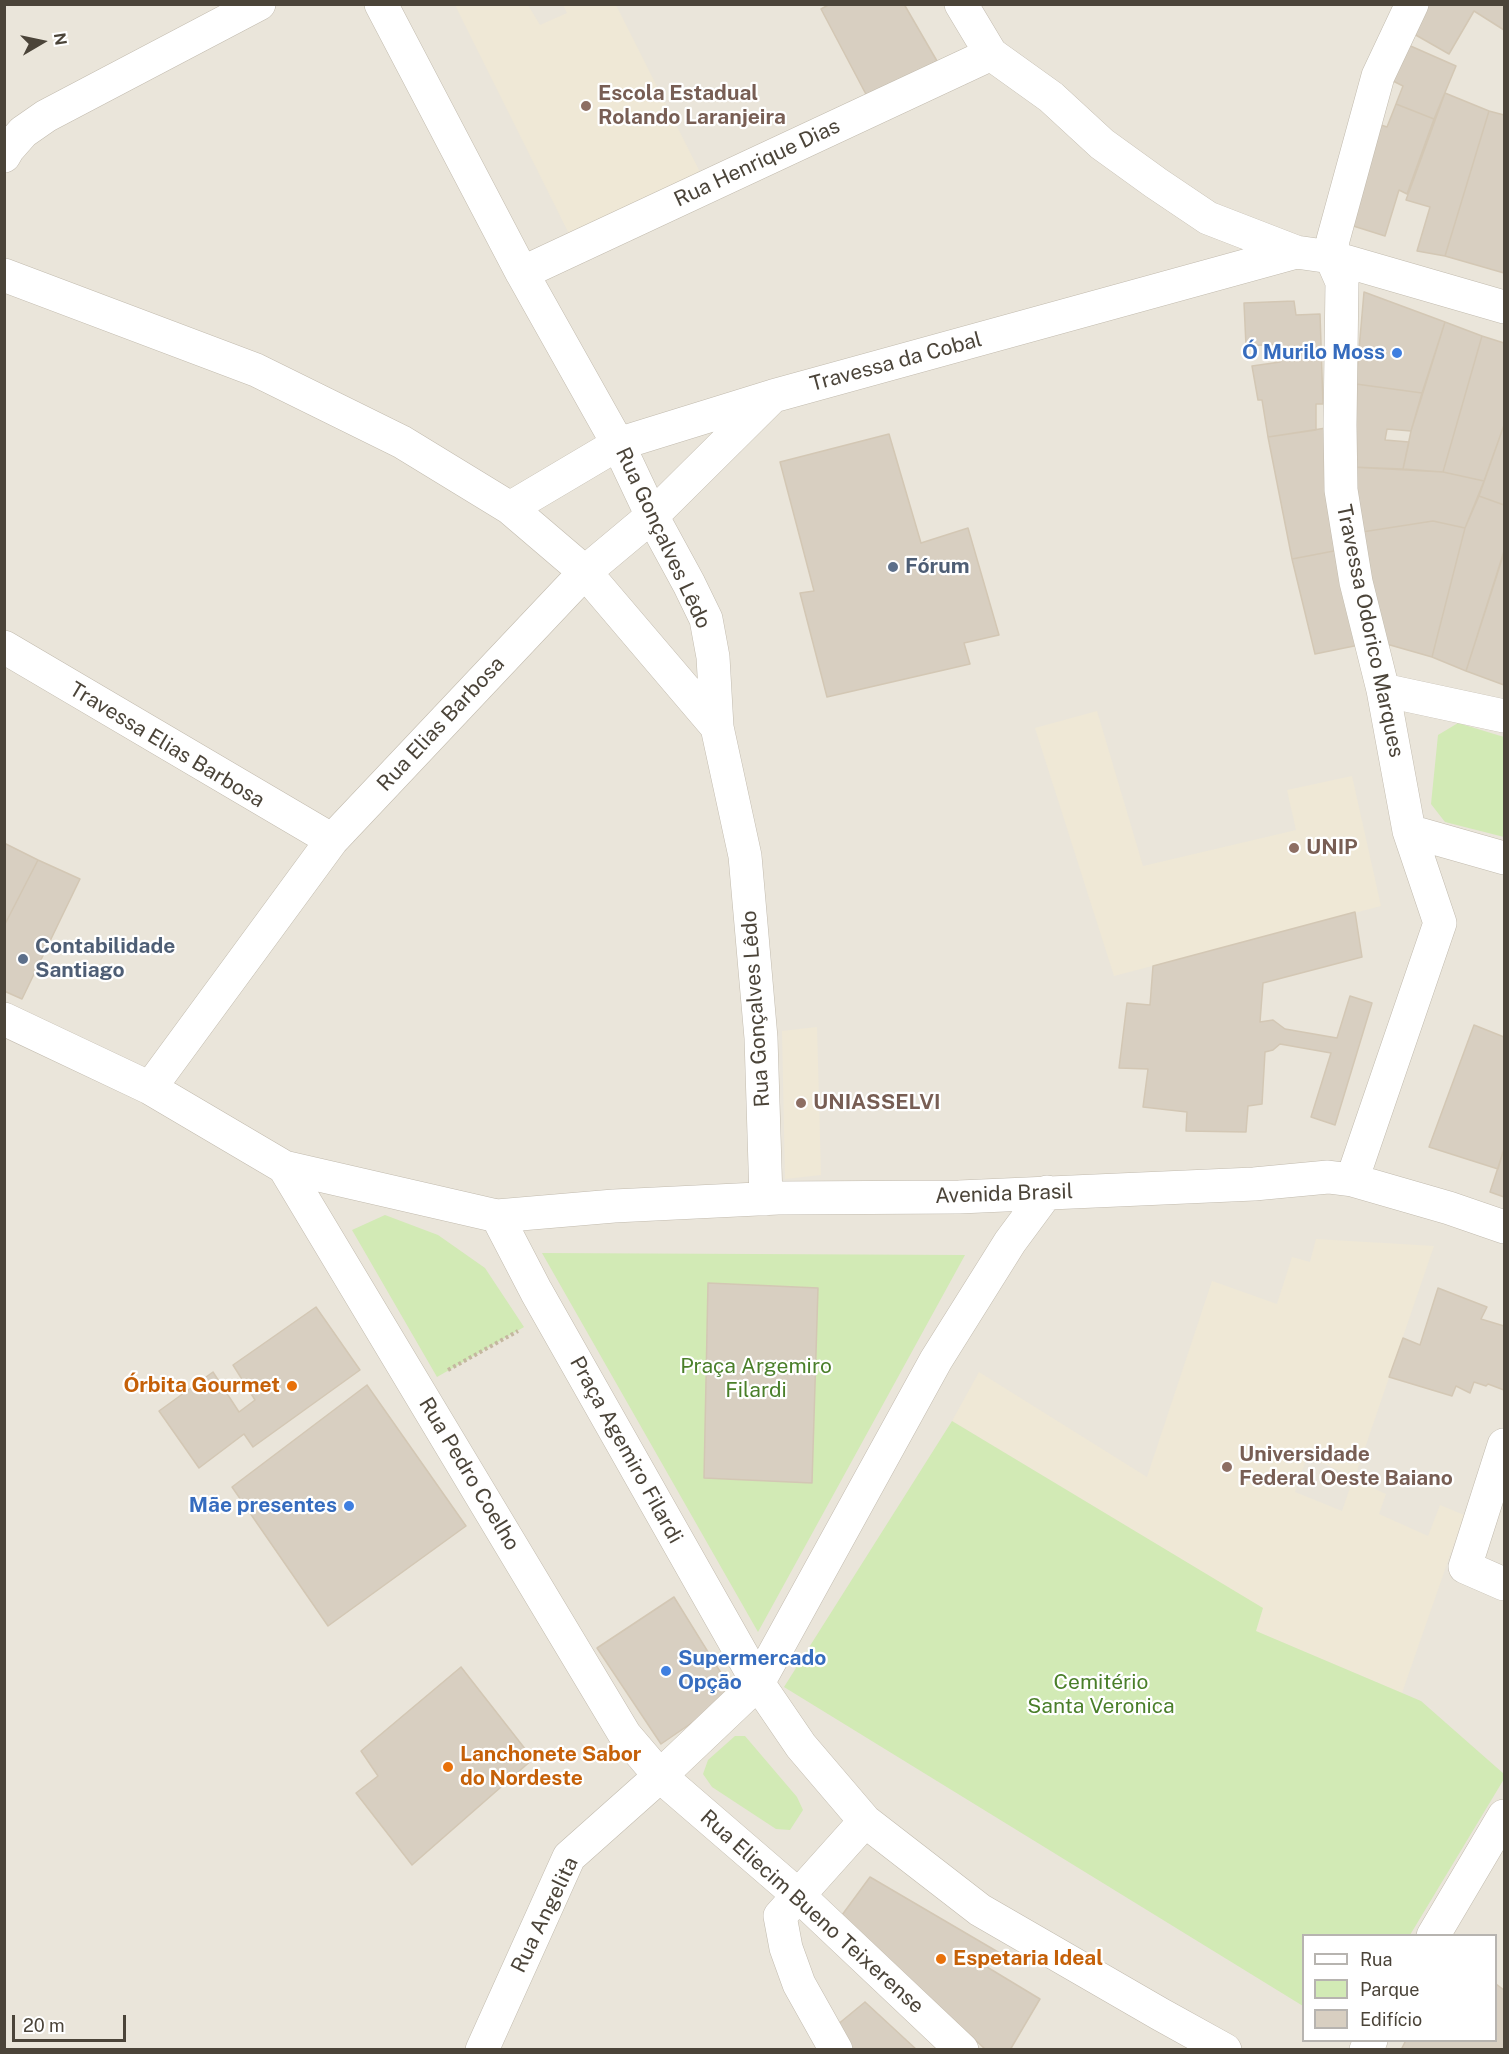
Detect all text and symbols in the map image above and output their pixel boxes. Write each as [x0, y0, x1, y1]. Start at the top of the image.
north arrow [12, 12, 72, 72]
text: N [50, 31, 71, 47]
place label: Escola Estadual Rolando Laranjeira [598, 81, 786, 131]
marker: Escola Estadual Rolando Laranjeira [579, 99, 593, 113]
street label: Rua Henrique Dias [670, 114, 844, 212]
street label: Travessa da Cobal [807, 327, 985, 397]
place label: Ó Murilo Moss [1242, 340, 1385, 366]
marker: Ó Murilo Moss [1390, 346, 1404, 360]
street label: Rua Gonçalves Lêdo [610, 443, 716, 633]
street label: Travessa Odorico Marques [1331, 502, 1409, 760]
place label: Fórum [905, 554, 970, 580]
marker: Fórum [886, 560, 900, 574]
street label: Rua Elias Barbosa [372, 651, 510, 797]
street label: Travessa Elias Barbosa [65, 677, 269, 813]
place label: UNIP [1306, 835, 1358, 861]
marker: UNIP [1287, 841, 1301, 855]
street label: Rua Gonçalves Lêdo [737, 910, 775, 1108]
place label: Contabilidade Santiago [35, 934, 175, 984]
marker: Contabilidade Santiago [16, 952, 30, 966]
place label: UNIASSELVI [813, 1090, 940, 1116]
marker: UNIASSELVI [794, 1096, 808, 1110]
street label: Avenida Brasil [934, 1179, 1074, 1209]
street label: Praça Agemiro Filardi [564, 1352, 688, 1548]
park label: Praça Argemiro Filardi [680, 1354, 832, 1404]
place label: Órbita Gourmet [123, 1373, 280, 1399]
marker: Órbita Gourmet [285, 1379, 299, 1393]
street label: Rua Pedro Coelho [413, 1393, 525, 1555]
place label: Universidade Federal Oeste Baiano [1239, 1442, 1453, 1492]
marker: Universidade Federal Oeste Baiano [1220, 1460, 1234, 1474]
place label: Mãe presentes [189, 1493, 337, 1519]
marker: Mãe presentes [342, 1499, 356, 1513]
place label: Supermercado Opção [678, 1646, 826, 1696]
marker: Supermercado Opção [659, 1664, 673, 1678]
park label: Cemitério Santa Veronica [1027, 1670, 1175, 1720]
place label: Lanchonete Sabor do Nordeste [460, 1742, 642, 1792]
marker: Lanchonete Sabor do Nordeste [441, 1760, 455, 1774]
street label: Rua Eliecim Bueno Teixerense [695, 1805, 929, 2019]
street label: Rua Angelita [506, 1853, 584, 1977]
legend [1302, 1934, 1497, 2042]
place label: Espetaria Ideal [953, 1946, 1103, 1972]
text: Rua [1360, 1949, 1392, 1970]
marker: Espetaria Ideal [934, 1952, 948, 1966]
text: Parque [1360, 1979, 1420, 2000]
scale bar [15, 2003, 129, 2041]
text: Edifício [1360, 2009, 1422, 2030]
text: 20 m [23, 2015, 65, 2036]

